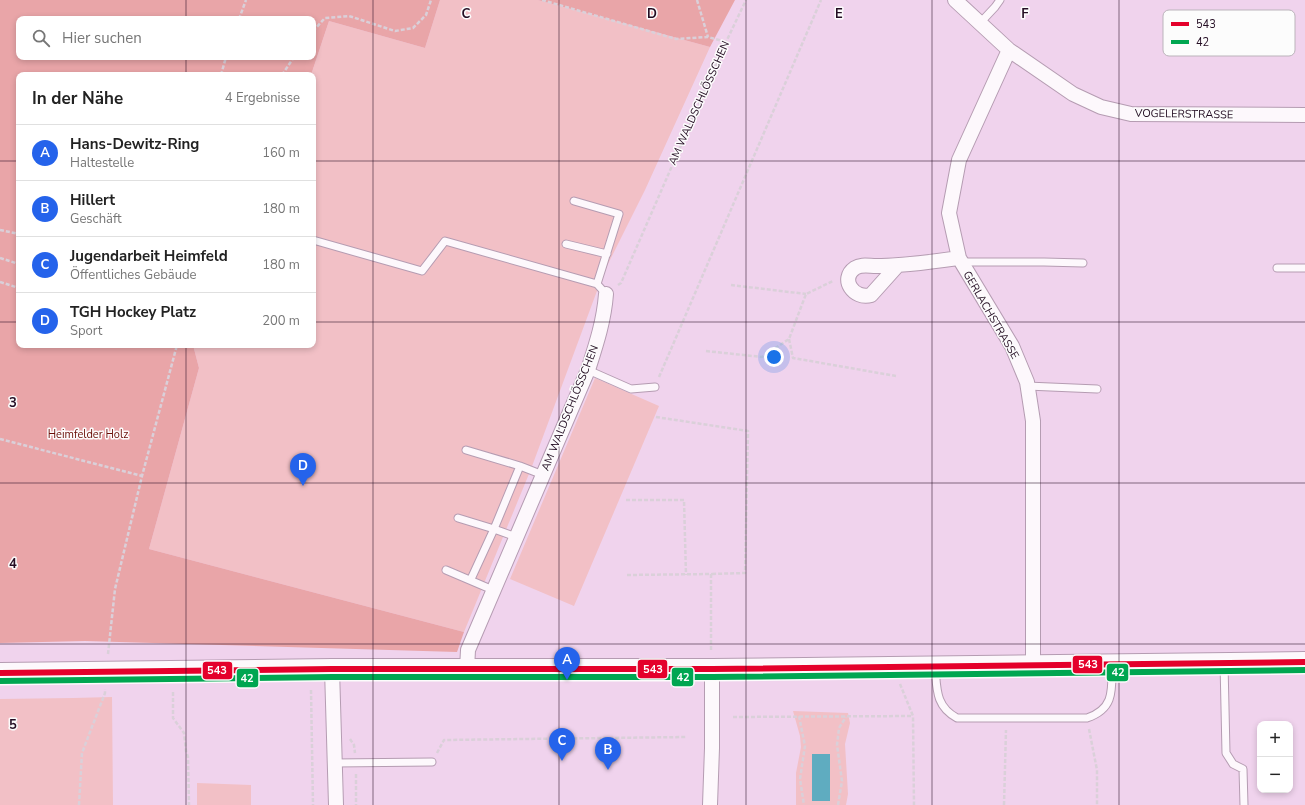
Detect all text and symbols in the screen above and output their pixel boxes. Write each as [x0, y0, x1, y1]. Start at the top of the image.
text: C [462, 5, 471, 23]
text: D [647, 5, 657, 23]
text: E [835, 5, 843, 23]
text: F [1021, 5, 1029, 23]
legend [1163, 10, 1295, 56]
search box [16, 16, 316, 60]
text: 543 [1196, 17, 1216, 32]
icon: search [30, 27, 52, 49]
text: Hier suchen [62, 28, 142, 48]
text: 42 [1196, 35, 1209, 50]
street label: AM WALDSCHLÖSSCHEN [665, 39, 733, 167]
text: In der Nähe [32, 87, 123, 110]
text: 4 Ergebnisse [225, 89, 300, 107]
street label: VOGELERSTRASSE [1134, 106, 1233, 122]
text: Hans-Dewitz-Ring [70, 134, 199, 154]
text: A [40, 144, 50, 162]
text: 160 m [262, 144, 300, 162]
text: Haltestelle [70, 154, 134, 172]
text: Hillert [70, 190, 115, 210]
text: B [41, 200, 49, 218]
text: 180 m [262, 200, 300, 218]
text: Geschäft [70, 210, 121, 228]
text: Jugendarbeit Heimfeld [70, 246, 228, 266]
text: C [41, 256, 49, 274]
text: 180 m [262, 256, 300, 274]
text: Öffentliches Gebäude [70, 266, 196, 284]
street label: GERLACHSTRASSE [960, 268, 1022, 362]
text: TGH Hockey Platz [70, 302, 196, 322]
text: D [40, 312, 50, 330]
text: 200 m [262, 312, 300, 330]
text: Sport [70, 322, 102, 340]
street label: AM WALDSCHLÖSSCHEN [538, 343, 602, 473]
your location [764, 347, 784, 367]
text: 3 [9, 394, 17, 412]
park label: Heimfelder Holz [48, 427, 128, 442]
pin: D [290, 453, 316, 486]
text: 4 [9, 555, 17, 573]
pin: A [554, 647, 580, 680]
line badge: 543 [1072, 655, 1103, 674]
text: 543 [1078, 657, 1098, 672]
line badge: 543 [637, 659, 668, 679]
line badge: 543 [202, 661, 233, 680]
text: 543 [643, 662, 663, 677]
text: 543 [207, 663, 227, 678]
line badge: 42 [1106, 663, 1129, 682]
text: 42 [1111, 665, 1125, 680]
line badge: 42 [671, 667, 694, 687]
line badge: 42 [236, 668, 259, 688]
text: 42 [676, 670, 690, 685]
text: 42 [240, 671, 254, 686]
text: 5 [9, 716, 17, 734]
map controls [1257, 721, 1293, 793]
button: + [1257, 721, 1293, 757]
pin: C [549, 728, 575, 761]
pin: B [595, 737, 621, 770]
button: − [1257, 757, 1293, 793]

